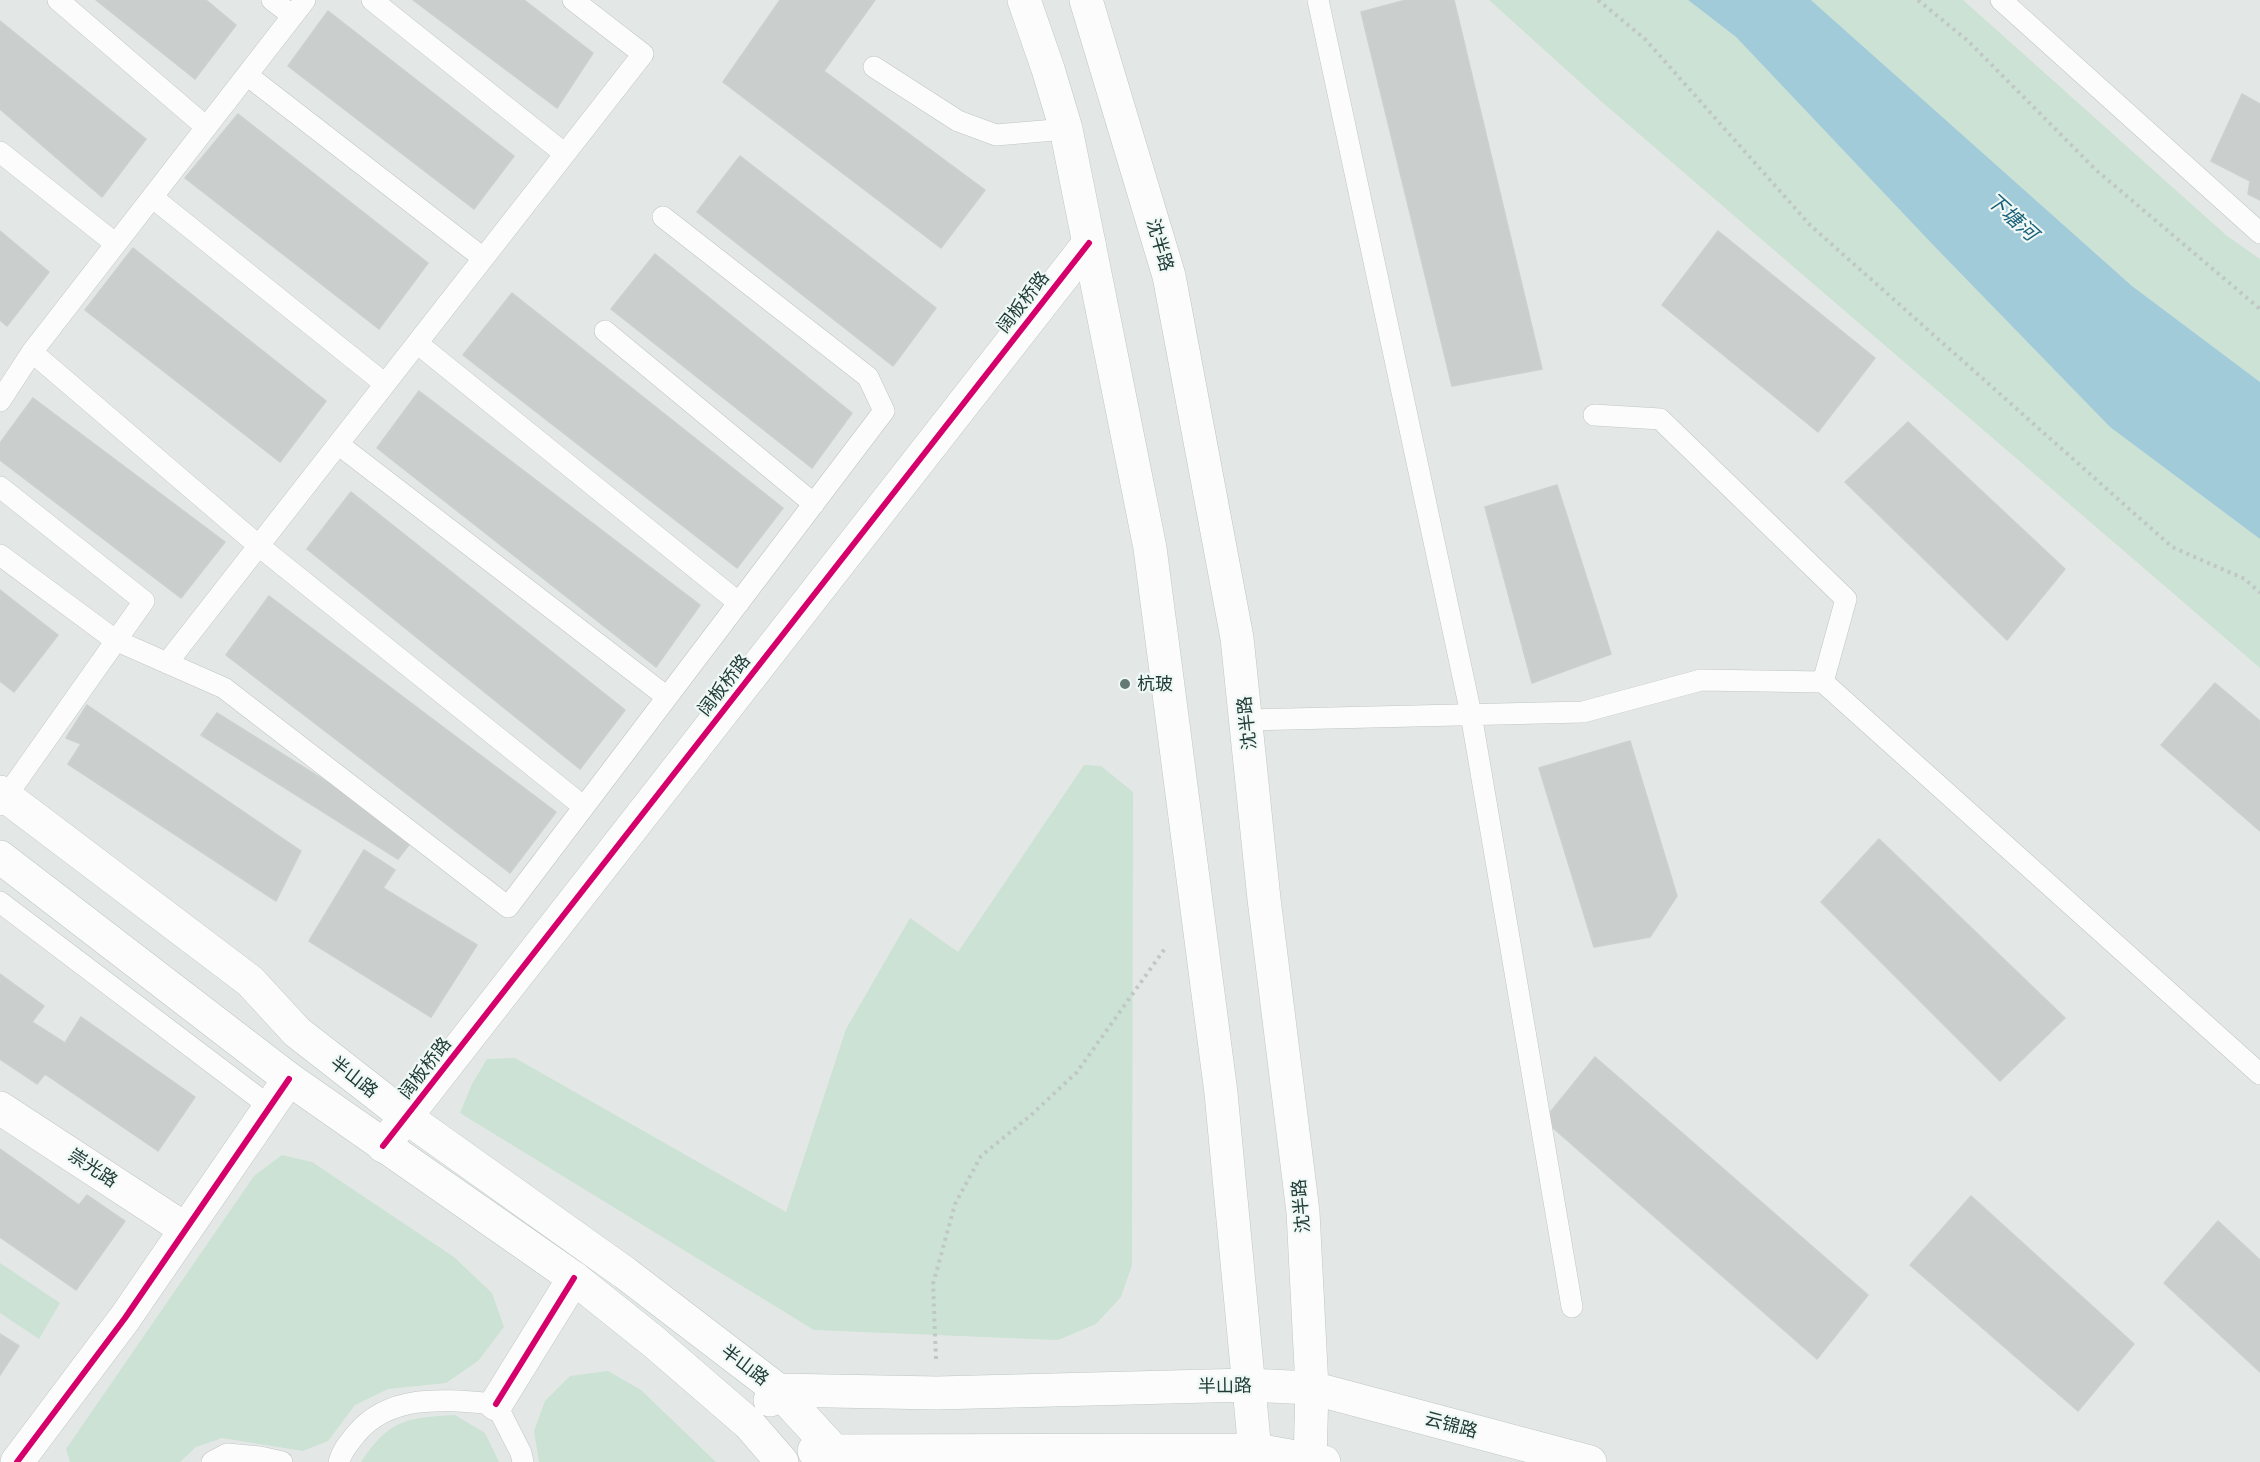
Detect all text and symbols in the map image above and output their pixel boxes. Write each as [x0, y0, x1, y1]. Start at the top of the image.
water label: 下塘河 [1982, 188, 2042, 246]
street label: 沈半路 [1142, 216, 1178, 274]
street label: 阔板桥路 [992, 267, 1054, 337]
street label: 阔板桥路 [693, 650, 755, 720]
place label: 杭玻 [1137, 673, 1173, 695]
marker: 杭玻 [1118, 677, 1132, 691]
street label: 沈半路 [1233, 695, 1261, 751]
street label: 阔板桥路 [394, 1033, 456, 1103]
street label: 半山路 [326, 1052, 382, 1102]
street label: 崇光路 [64, 1144, 122, 1192]
street label: 沈半路 [1288, 1178, 1314, 1234]
street label: 半山路 [717, 1340, 773, 1390]
street label: 半山路 [1198, 1375, 1252, 1397]
street label: 云锦路 [1422, 1408, 1480, 1442]

